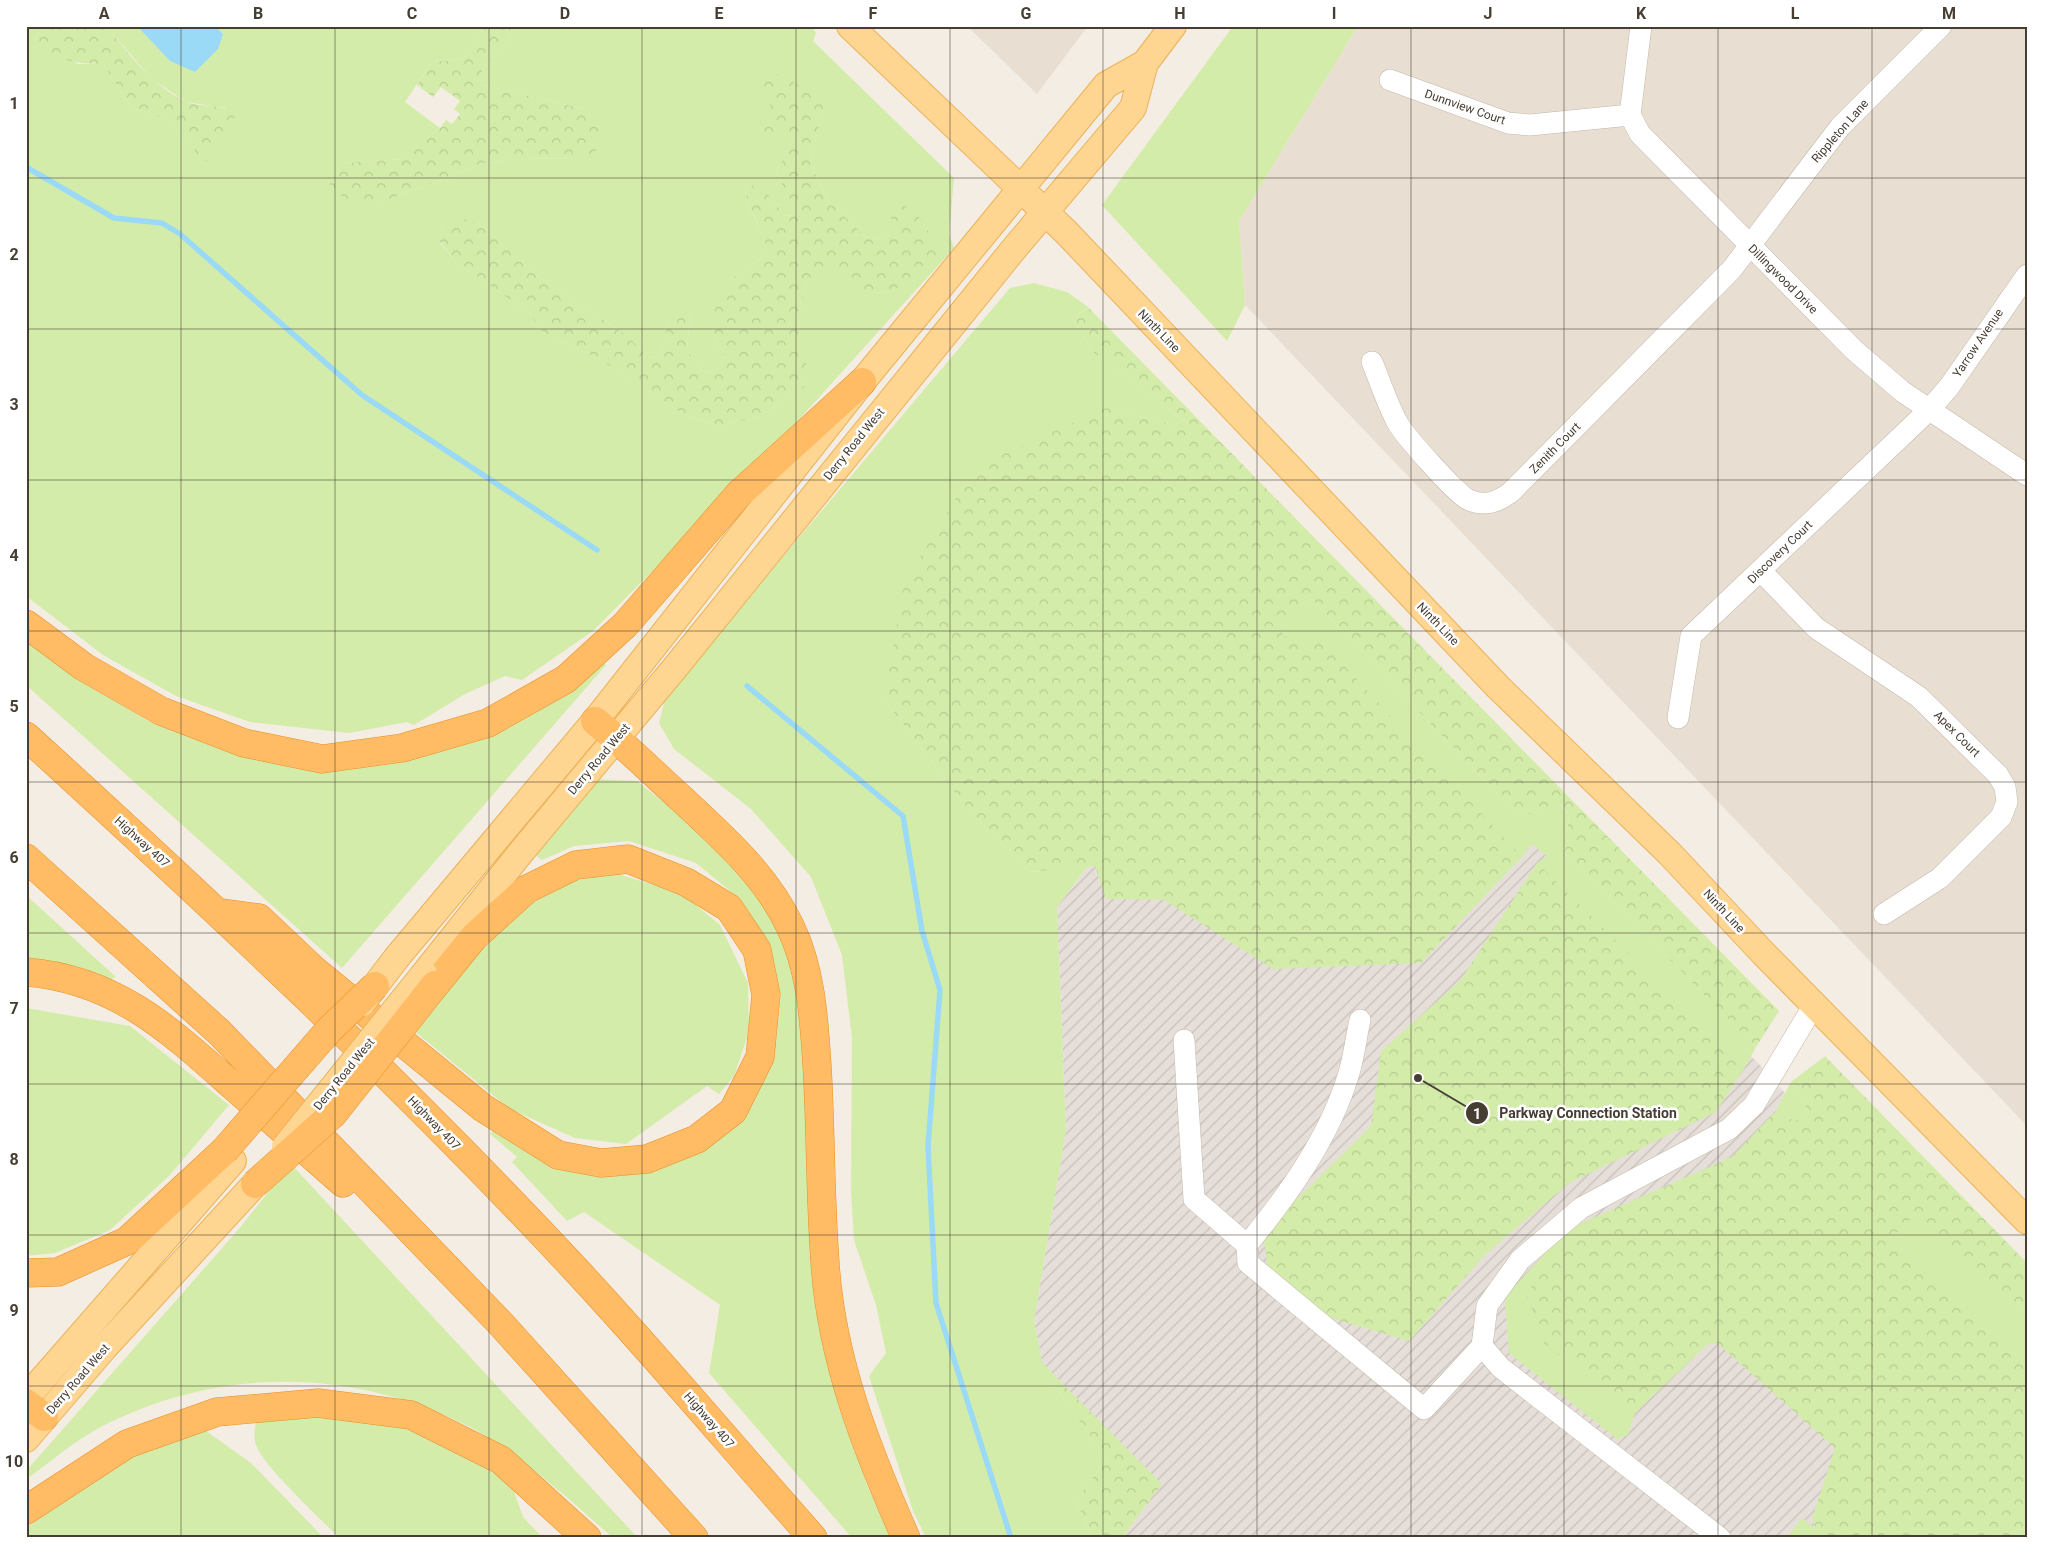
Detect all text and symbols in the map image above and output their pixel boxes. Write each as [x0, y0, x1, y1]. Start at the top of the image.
text: A [99, 4, 110, 23]
text: B [253, 4, 263, 23]
text: C [407, 4, 417, 23]
text: D [560, 4, 570, 23]
text: E [715, 4, 724, 23]
text: F [869, 4, 878, 23]
text: G [1021, 4, 1032, 23]
text: H [1174, 4, 1186, 23]
text: I [1332, 4, 1336, 23]
text: J [1484, 4, 1492, 23]
text: K [1636, 4, 1647, 23]
text: L [1791, 4, 1800, 23]
text: M [1942, 4, 1956, 23]
street label: Dunnview Court [1423, 87, 1507, 127]
text: 1 [9, 94, 19, 113]
street label: Rippleton Lane [1809, 96, 1871, 166]
street label: Dillingwood Drive [1745, 241, 1821, 317]
text: 2 [9, 245, 19, 264]
street label: Yarrow Avenue [1950, 306, 2006, 380]
street label: Ninth Line [1135, 307, 1183, 355]
text: 3 [9, 395, 19, 414]
street label: Derry Road West [821, 405, 887, 483]
street label: Zenith Court [1527, 420, 1583, 476]
street label: Discovery Court [1745, 518, 1815, 586]
text: 4 [9, 546, 19, 565]
street label: Ninth Line [1414, 600, 1462, 648]
text: 5 [9, 697, 19, 716]
street label: Apex Court [1931, 708, 1983, 760]
street label: Derry Road West [565, 721, 633, 797]
street label: Highway 407 [112, 814, 173, 871]
text: 6 [9, 848, 19, 867]
street label: Ninth Line [1700, 886, 1748, 936]
text: 7 [9, 999, 19, 1018]
street label: Derry Road West [311, 1035, 377, 1113]
street label: Highway 407 [405, 1093, 463, 1153]
callout: Parkway Connection Station [1465, 1099, 1687, 1128]
text: 1 [1473, 1105, 1481, 1123]
text: Parkway Connection Station [1499, 1105, 1677, 1121]
text: 8 [9, 1150, 19, 1169]
text: 9 [9, 1301, 19, 1320]
street label: Derry Road West [44, 1341, 112, 1417]
street label: Highway 407 [681, 1389, 737, 1451]
text: 10 [5, 1452, 23, 1471]

